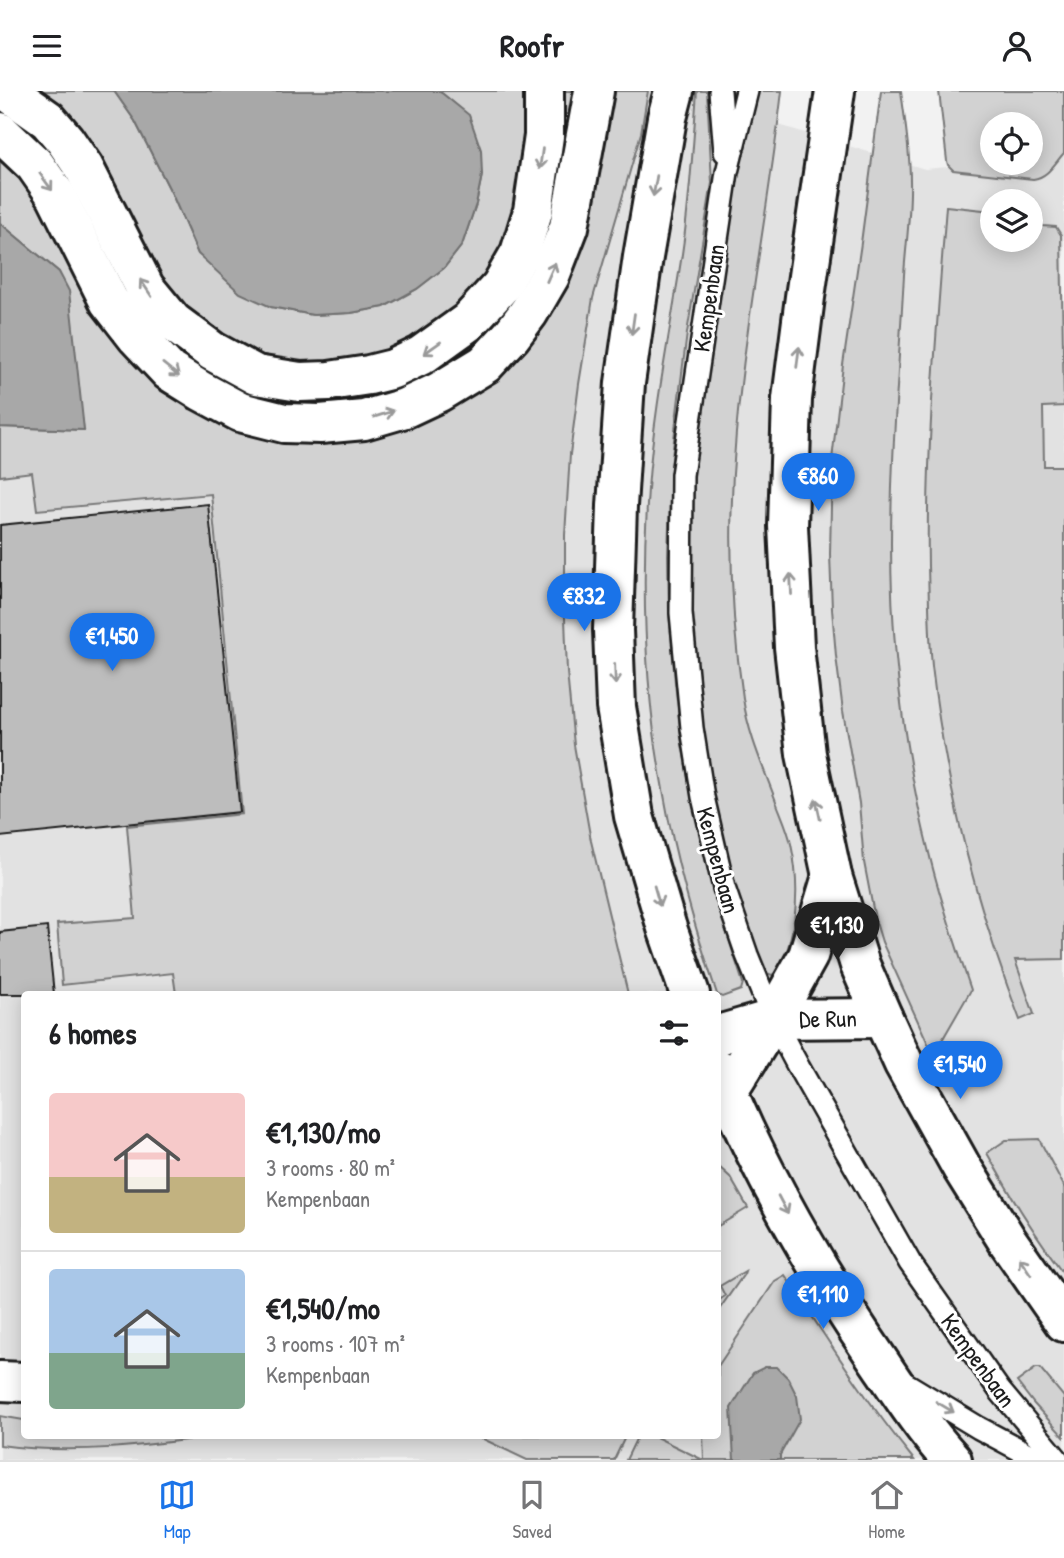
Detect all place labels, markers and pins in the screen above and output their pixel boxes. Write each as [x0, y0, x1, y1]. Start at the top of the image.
pin: €860 [777, 453, 859, 513]
pin: €832 [543, 573, 625, 633]
pin: €1,450 [55, 613, 169, 673]
pin: €1,130 [780, 903, 894, 962]
pin: €1,540 [903, 1041, 1017, 1101]
pin: €1,110 [766, 1271, 880, 1331]

